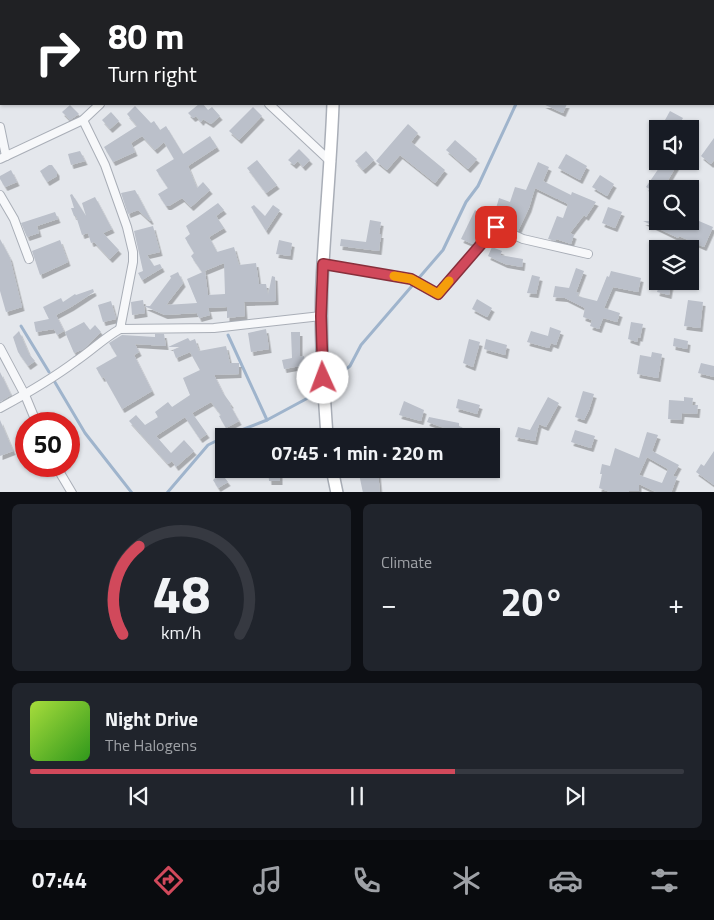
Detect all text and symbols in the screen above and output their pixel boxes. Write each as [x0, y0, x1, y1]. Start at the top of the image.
text: 80 m [108, 9, 184, 63]
icon: right [25, 20, 90, 85]
text: Turn right [108, 57, 197, 91]
map controls [649, 120, 699, 290]
button: sound [649, 120, 699, 170]
button: search [649, 180, 699, 230]
pin [475, 206, 517, 248]
icon: arrive [482, 213, 510, 241]
button: layers [649, 240, 699, 290]
position arrow [296, 351, 348, 403]
speed limit sign: 50 [15, 412, 80, 477]
text: 07:45 · 1 min · 220 m [271, 438, 444, 467]
text: Climate [381, 550, 432, 574]
text: 48 [152, 554, 211, 633]
text: 20° [501, 573, 564, 631]
text: − [381, 582, 397, 625]
text: + [668, 582, 684, 625]
text: km/h [161, 619, 202, 646]
text: Night Drive [105, 704, 198, 733]
text: The Halogens [105, 733, 197, 757]
icon: previous [125, 782, 153, 810]
icon: pause [343, 782, 371, 810]
icon: next [561, 782, 589, 810]
text: 07:44 [32, 863, 87, 897]
icon: directions [151, 863, 186, 898]
icon: music [250, 863, 285, 898]
icon: phone [349, 863, 384, 898]
icon: climate [449, 863, 484, 898]
icon: car [548, 863, 583, 898]
icon: filters [647, 863, 682, 898]

